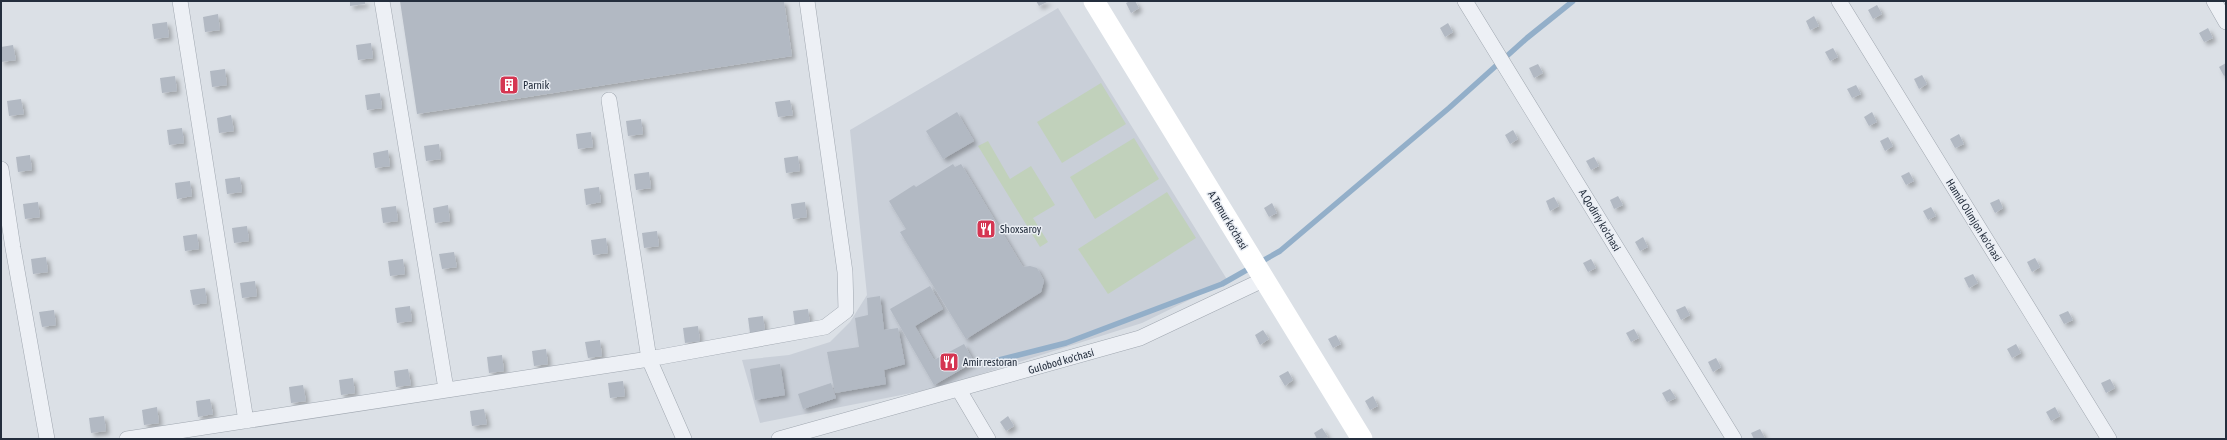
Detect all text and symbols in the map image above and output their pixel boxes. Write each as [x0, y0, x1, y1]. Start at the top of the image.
building icon: Parnik [498, 74, 520, 96]
place label: Parnik [523, 79, 549, 91]
street label: Hamid Olimjon ko'chasi [1944, 177, 2004, 263]
street label: A.Qodiriy ko'chasi [1577, 187, 1623, 253]
street label: A.Temur ko'chasi [1206, 189, 1250, 251]
restaurant icon: Shoxsaroy [975, 218, 997, 240]
place label: Shoxsaroy [1000, 223, 1042, 235]
street label: Gulobod ko'chasi [1027, 346, 1095, 376]
restaurant icon: Amir restoran [938, 351, 960, 373]
place label: Amir restoran [963, 356, 1017, 368]

